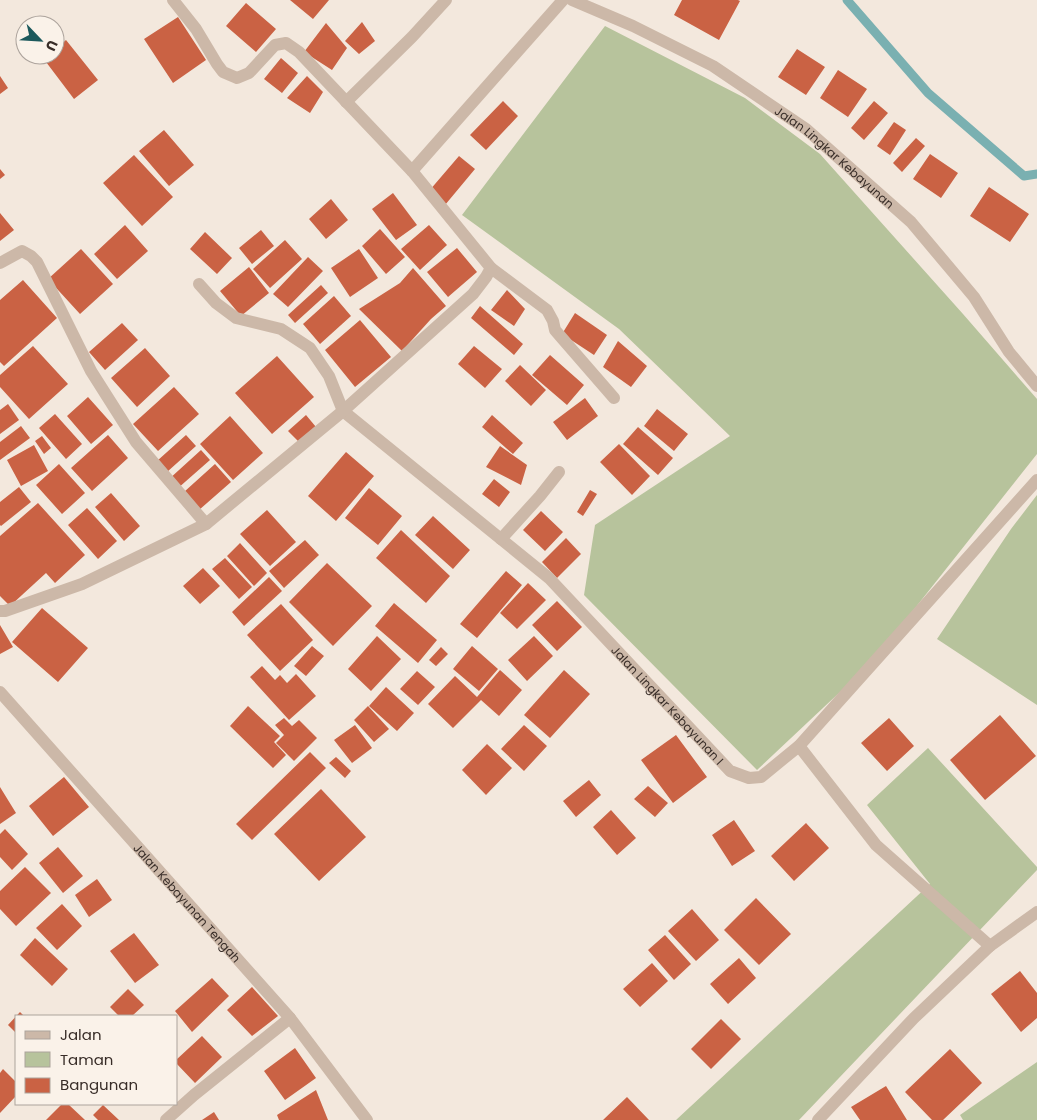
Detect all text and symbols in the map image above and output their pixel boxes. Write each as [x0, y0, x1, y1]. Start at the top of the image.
north arrow [15, 15, 65, 65]
text: U [41, 37, 63, 54]
street label: Jalan Lingkar Kebayunan [772, 102, 898, 212]
street label: Jalan Lingkar Kebayunan I [608, 642, 728, 768]
street label: Jalan Kebayunan Tengah [130, 839, 245, 966]
legend [15, 1015, 178, 1105]
text: Jalan [60, 1024, 102, 1045]
text: Taman [60, 1049, 113, 1070]
text: Bangunan [60, 1074, 138, 1095]

